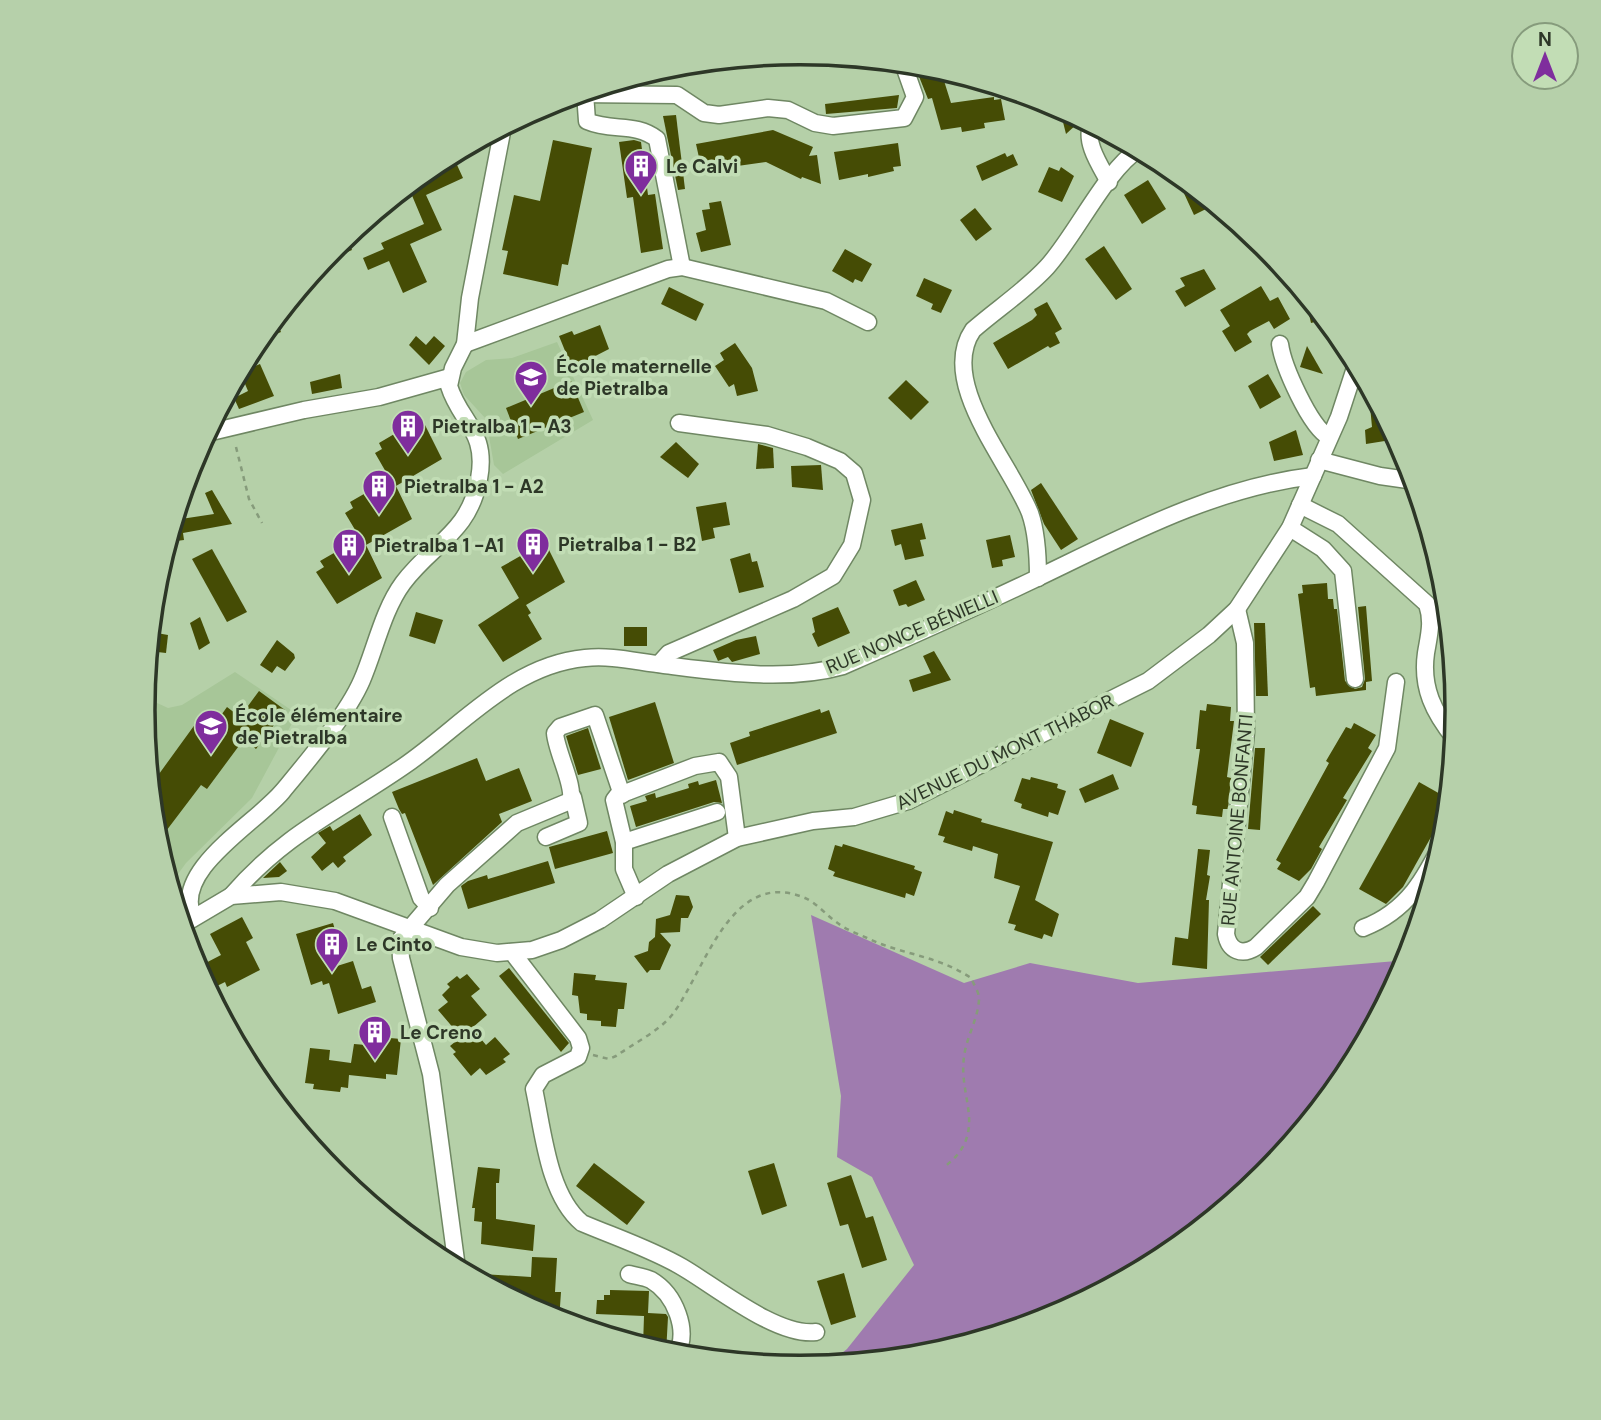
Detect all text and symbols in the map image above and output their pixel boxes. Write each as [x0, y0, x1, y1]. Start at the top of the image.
north arrow [1510, 21, 1580, 91]
text: N [1538, 27, 1552, 52]
building icon: Le Calvi [622, 147, 660, 196]
place label: Le Calvi [666, 154, 738, 179]
place label: École maternelle de Pietralba [556, 354, 712, 401]
school or university icon: École maternelle de Pietralba [512, 358, 550, 407]
building icon: Pietralba 1 - A3 [389, 407, 427, 456]
place label: Pietralba 1 - A3 [432, 414, 572, 439]
building icon: Pietralba 1 - A2 [360, 467, 398, 516]
place label: Pietralba 1 - A2 [404, 474, 544, 499]
building icon: Pietralba 1 - B2 [514, 525, 552, 574]
building icon: Pietralba 1 -A1 [330, 526, 368, 575]
place label: Pietralba 1 - B2 [558, 532, 696, 557]
place label: Pietralba 1 -A1 [374, 533, 504, 558]
street label: RUE NONCE BÉNIELLI [822, 584, 1002, 680]
street label: AVENUE DU MONT THABOR [892, 688, 1118, 816]
place label: École élémentaire de Pietralba [235, 703, 403, 750]
school or university icon: École élémentaire de Pietralba [192, 707, 230, 756]
street label: RUE ANTOINE BONFANTI [1215, 713, 1259, 927]
building icon: Le Cinto [313, 925, 351, 974]
place label: Le Cinto [356, 932, 433, 957]
building icon: Le Creno [356, 1013, 394, 1062]
place label: Le Creno [400, 1020, 482, 1045]

